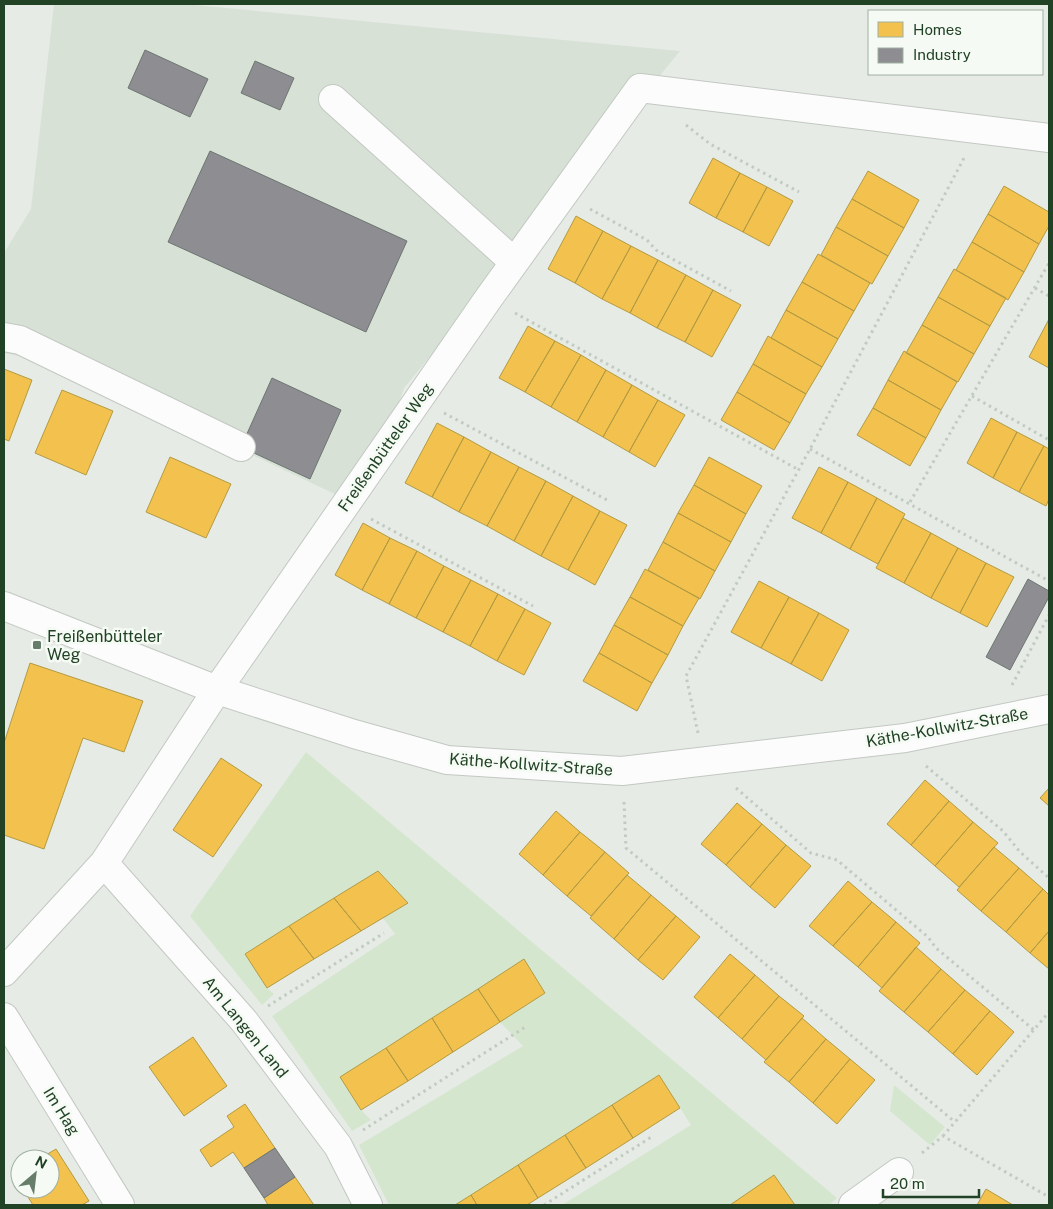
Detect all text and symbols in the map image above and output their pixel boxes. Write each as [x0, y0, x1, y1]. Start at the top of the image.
legend [868, 10, 1043, 75]
text: Homes [913, 21, 962, 38]
text: Industry [913, 46, 971, 63]
street label: Freißenbütteler Weg [334, 379, 437, 515]
place label: Freißenbütteler Weg [47, 627, 163, 664]
marker: Freißenbütteler Weg [31, 639, 43, 651]
street label: Käthe-Kollwitz-Straße [865, 704, 1030, 751]
street label: Käthe-Kollwitz-Straße [448, 749, 613, 780]
street label: Am Langen Land [199, 973, 292, 1082]
street label: Im Hag [39, 1084, 84, 1139]
north arrow [10, 1149, 60, 1199]
text: N [33, 1153, 50, 1172]
scale bar [883, 1166, 979, 1198]
text: 20 m [890, 1175, 925, 1192]

